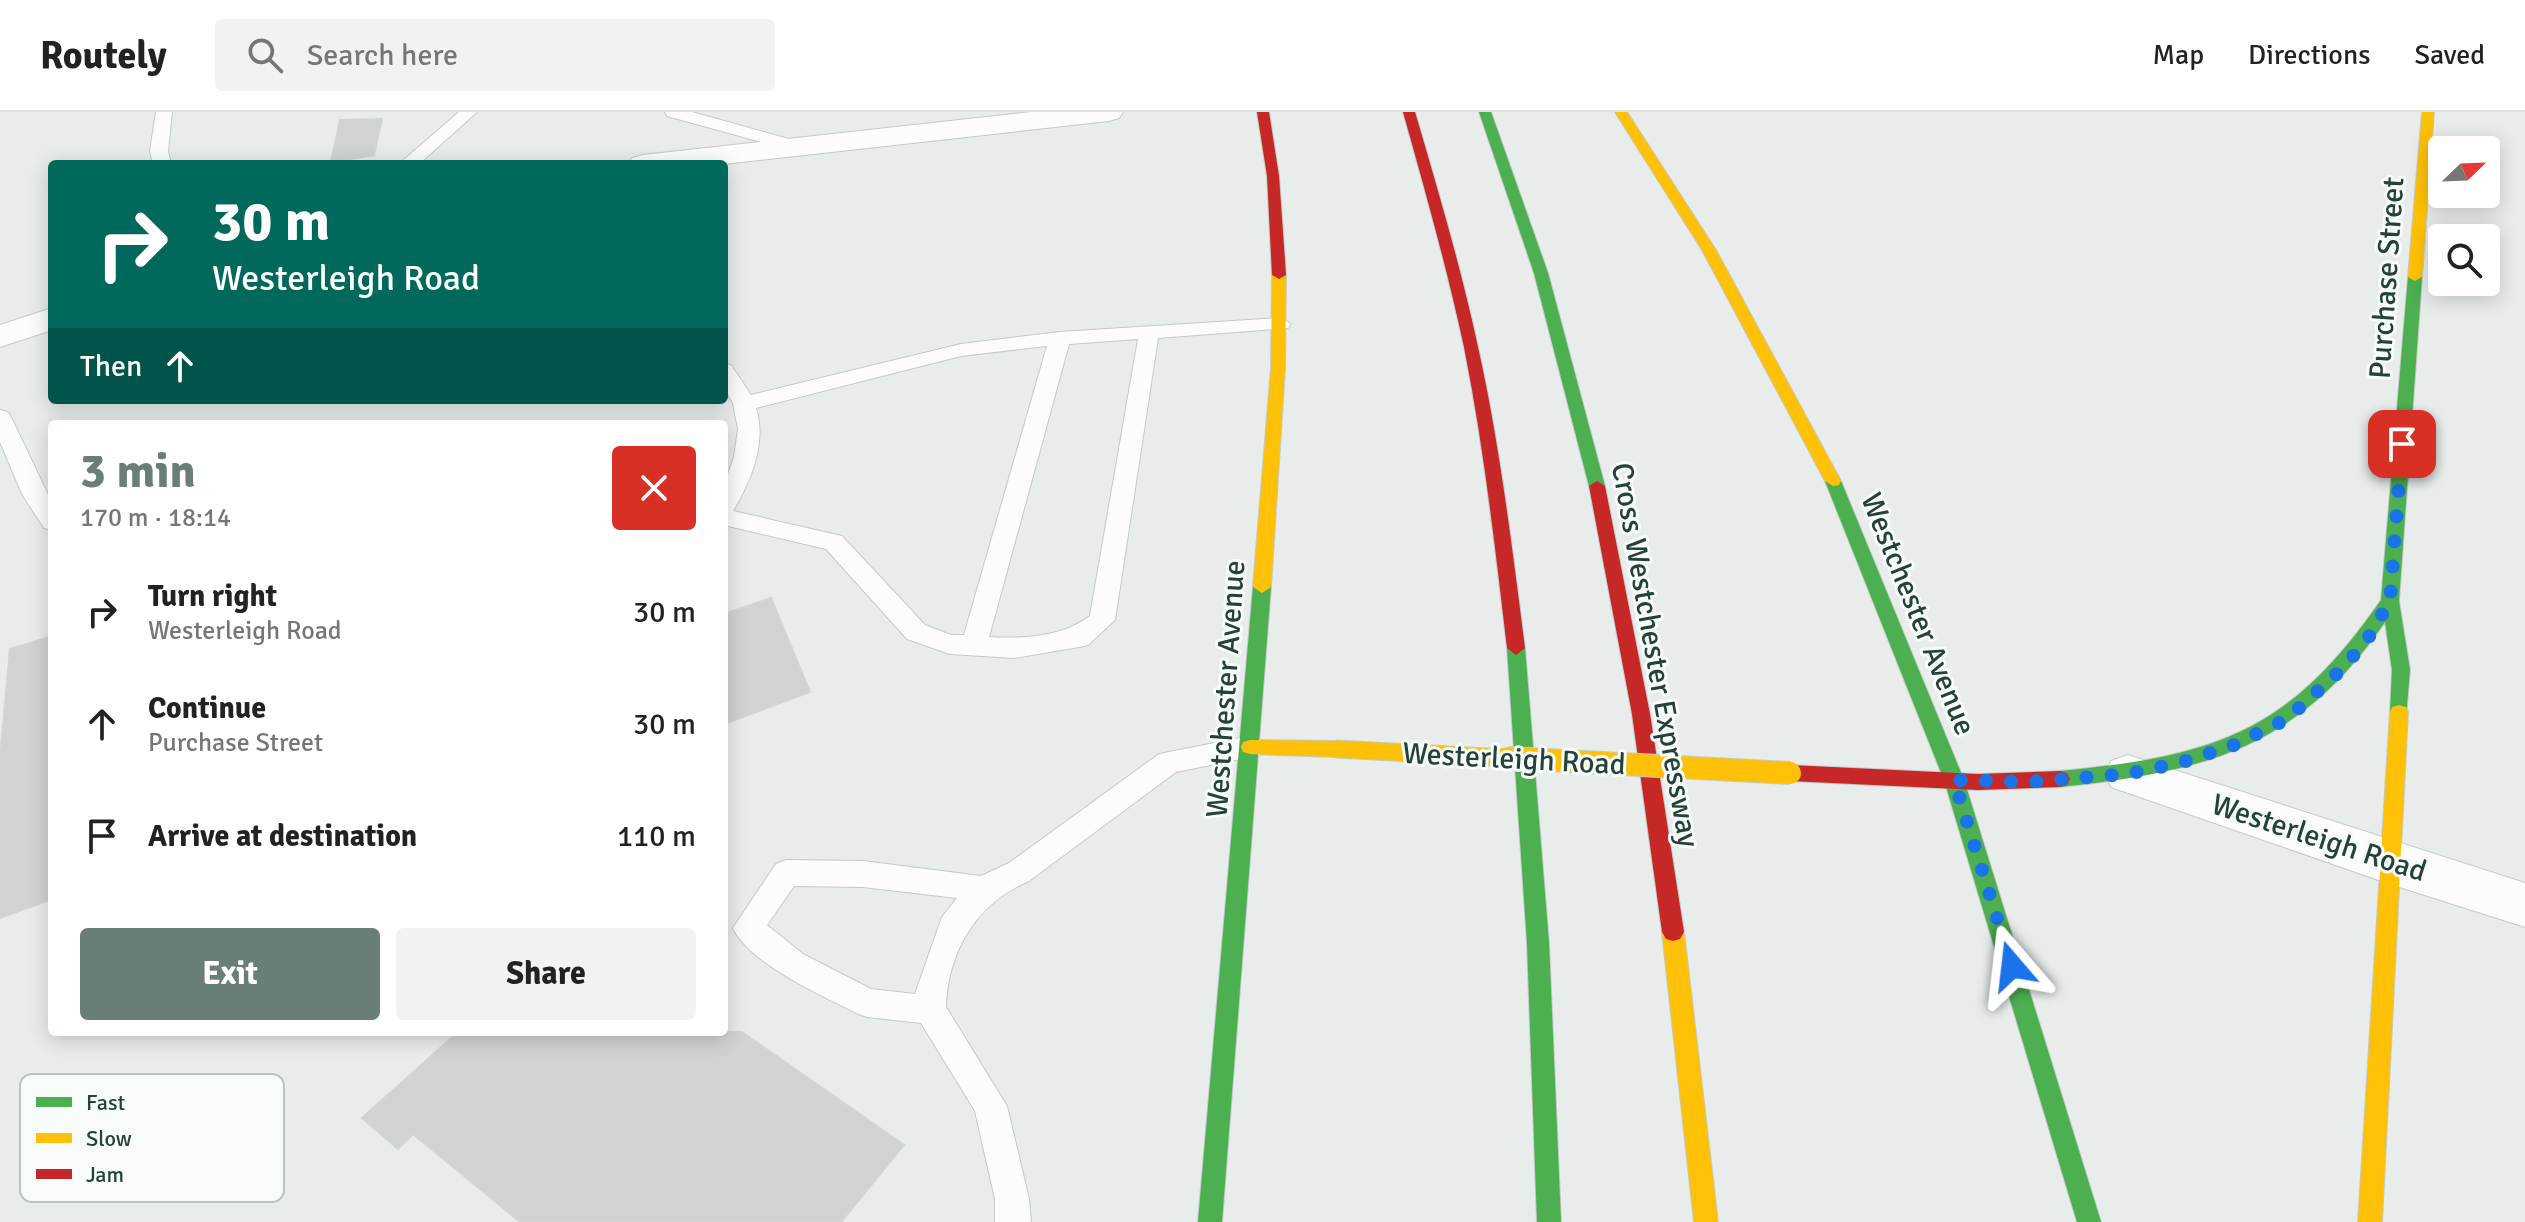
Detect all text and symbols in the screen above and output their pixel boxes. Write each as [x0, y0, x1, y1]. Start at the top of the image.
search box [215, 19, 775, 91]
text: Routely [40, 32, 167, 79]
icon: search [243, 33, 287, 77]
text: Search here [307, 37, 458, 74]
text: Map [2152, 38, 2204, 72]
text: Directions [2248, 38, 2370, 72]
text: Saved [2414, 38, 2485, 72]
north arrow [2428, 136, 2500, 208]
map controls [2428, 136, 2500, 296]
street label: Purchase Street [2361, 176, 2413, 380]
text: 30 m [212, 187, 330, 256]
icon: right [80, 192, 184, 296]
button: search [2428, 224, 2500, 296]
text: Westerleigh Road [212, 256, 480, 301]
icon: ahead [158, 344, 202, 388]
text: Then [80, 348, 142, 385]
pin [2368, 410, 2436, 478]
icon: arrive [2380, 422, 2424, 466]
text: 3 min [80, 442, 196, 501]
button: close [612, 446, 696, 530]
street label: Cross Westchester Expressway [1603, 460, 1707, 850]
street label: Westchester Avenue [1853, 487, 1983, 741]
text: 170 m · 18:14 [80, 502, 231, 534]
street label: Westchester Avenue [1199, 559, 1253, 819]
text: Turn right [148, 578, 277, 615]
icon: right [80, 590, 124, 634]
text: 30 m [633, 594, 696, 631]
text: Westerleigh Road [148, 615, 342, 647]
text: Continue [148, 690, 266, 727]
icon: ahead [80, 702, 124, 746]
text: 30 m [633, 706, 696, 743]
text: Purchase Street [148, 727, 323, 759]
street label: Westerleigh Road [1401, 735, 1627, 783]
street label: Westerleigh Road [2207, 786, 2431, 890]
icon: arrive [80, 814, 124, 858]
text: Arrive at destination [148, 818, 417, 855]
text: 110 m [617, 818, 696, 855]
position arrow [1970, 924, 2054, 1008]
button: Exit [80, 928, 380, 1020]
button: Share [396, 928, 696, 1020]
legend [20, 1074, 284, 1202]
text: Fast [86, 1089, 126, 1116]
text: Slow [86, 1125, 132, 1152]
text: Jam [86, 1161, 124, 1188]

